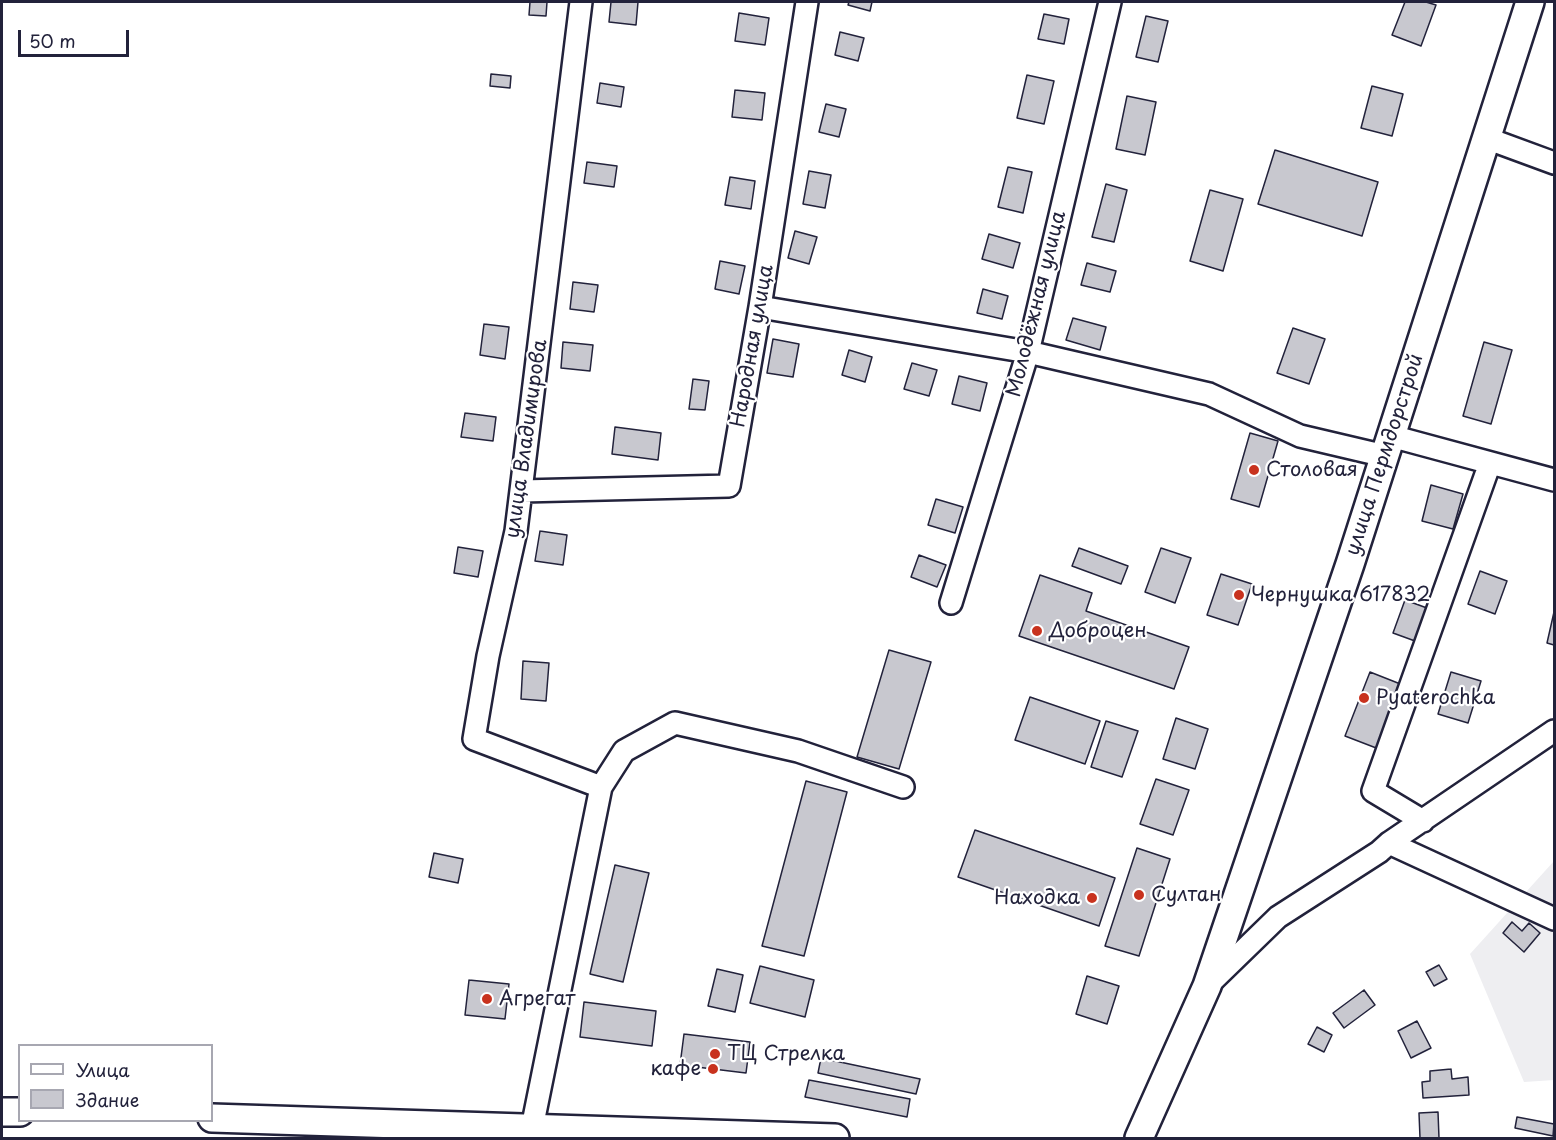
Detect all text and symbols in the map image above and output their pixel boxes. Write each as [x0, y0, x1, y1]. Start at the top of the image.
scale bar [21, 18, 132, 56]
text: 50 m [29, 27, 76, 54]
street label: Молодёжная улица [1002, 209, 1072, 399]
street label: Народная улица [727, 263, 779, 429]
street label: улица Владимирова [501, 338, 553, 540]
street label: улица Пермдорстрой [1341, 351, 1429, 559]
place label: Столовая [1266, 458, 1358, 482]
marker: Столовая [1247, 463, 1261, 477]
place label: Чернушка 617832 [1251, 583, 1430, 607]
marker: Чернушка 617832 [1232, 588, 1246, 602]
place label: Доброцен [1049, 619, 1147, 643]
marker: Доброцен [1030, 624, 1044, 638]
place label: Pyaterochka [1376, 686, 1495, 710]
marker: Pyaterochka [1357, 691, 1371, 705]
place label: Султан [1151, 883, 1221, 907]
place label: Находка [994, 886, 1080, 910]
marker: Султан [1132, 888, 1146, 902]
marker: Находка [1085, 891, 1099, 905]
place label: Агрегат [499, 987, 575, 1011]
marker: Агрегат [480, 992, 494, 1006]
place label: ТЦ Стрелка [727, 1042, 845, 1066]
legend [18, 1044, 213, 1122]
marker: ТЦ Стрелка [708, 1047, 722, 1061]
text: Улица [76, 1056, 130, 1083]
place label: кафе [650, 1057, 701, 1081]
marker: кафе [706, 1062, 720, 1076]
text: Здание [76, 1086, 139, 1113]

